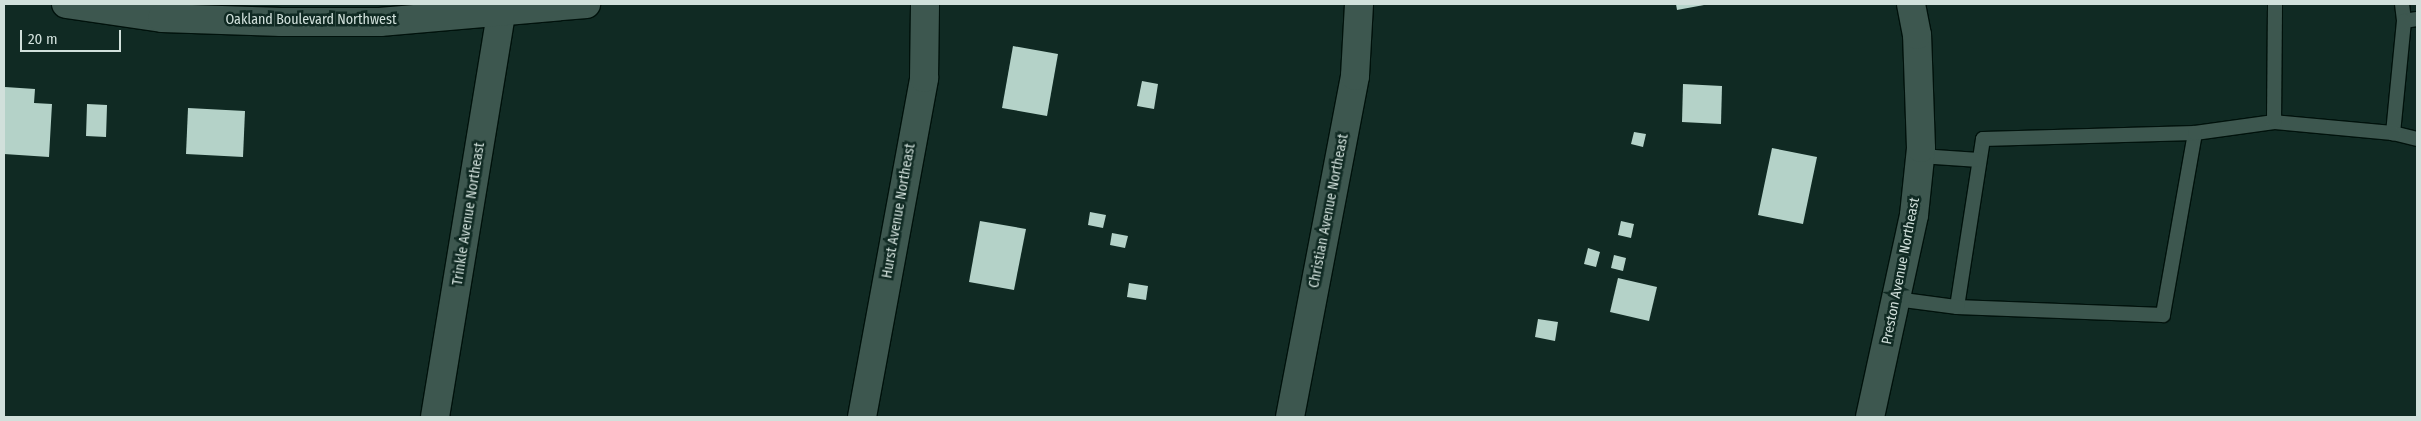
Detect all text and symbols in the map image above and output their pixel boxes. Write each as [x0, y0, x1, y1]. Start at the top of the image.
street label: Oakland Boulevard Northwest [225, 12, 397, 28]
scale bar [22, 20, 124, 52]
text: 20 m [28, 30, 58, 48]
street label: Christian Avenue Northeast [1306, 133, 1352, 289]
street label: Trinkle Avenue Northeast [449, 141, 489, 287]
street label: Hurst Avenue Northeast [879, 142, 919, 280]
street label: Preston Avenue Northeast [1879, 196, 1923, 346]

